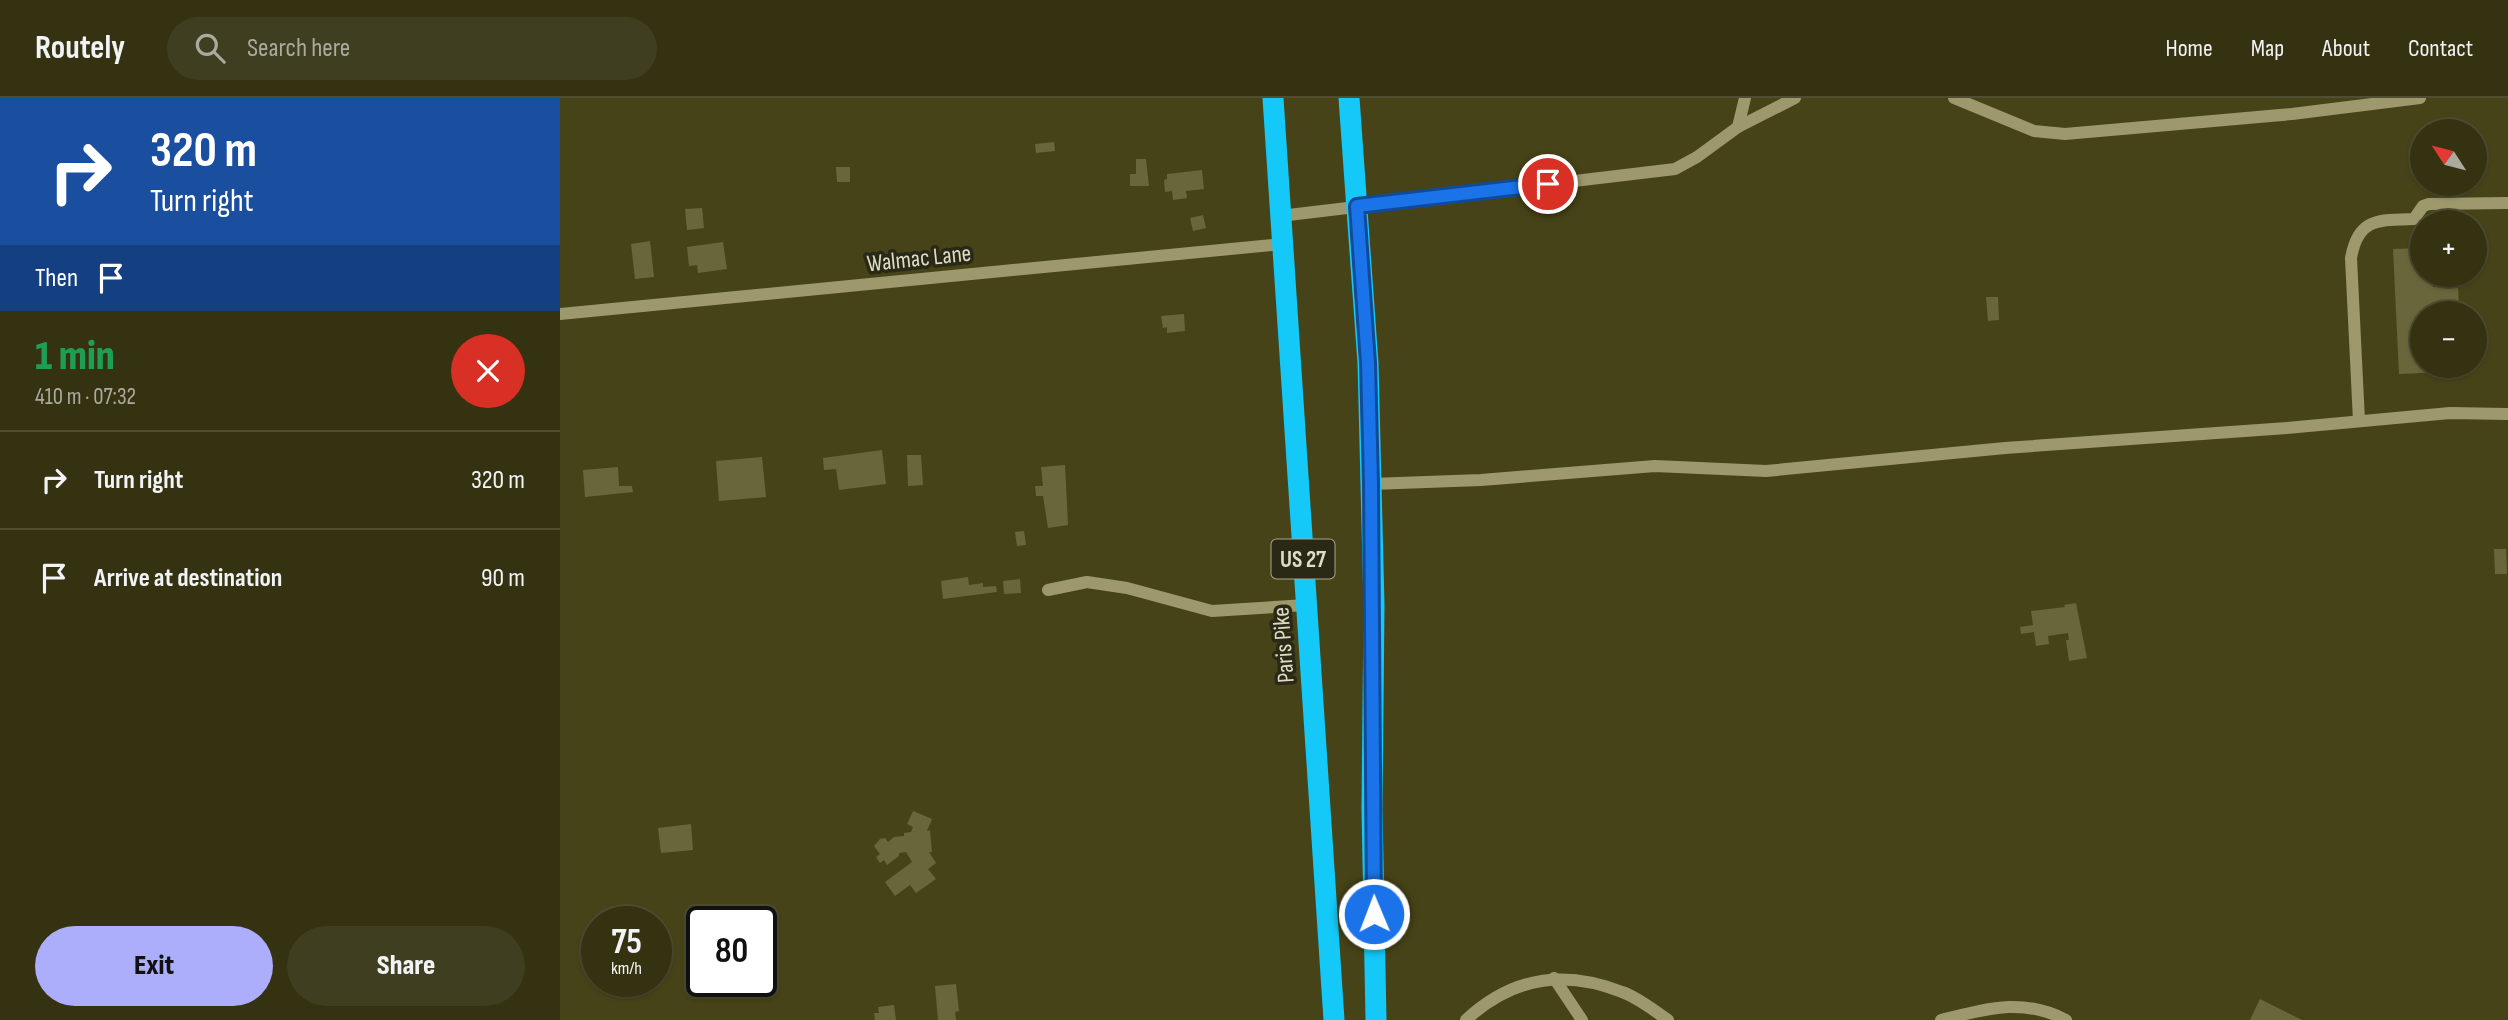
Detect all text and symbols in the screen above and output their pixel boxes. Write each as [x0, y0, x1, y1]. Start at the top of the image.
search box [167, 17, 657, 80]
text: Routely [35, 28, 125, 68]
icon: search [191, 29, 229, 67]
text: Search here [247, 33, 350, 64]
text: Home [2165, 34, 2213, 63]
text: Map [2251, 34, 2284, 63]
text: About [2322, 34, 2370, 63]
text: Contact [2408, 34, 2473, 63]
north arrow [2410, 119, 2487, 196]
map controls [2410, 119, 2487, 378]
text: 320 m [150, 122, 257, 181]
icon: right [35, 126, 126, 217]
pin [1518, 154, 1578, 214]
icon: arrive [1529, 165, 1567, 203]
text: Turn right [150, 182, 254, 221]
button: + [2410, 210, 2487, 287]
street label: Walmac Lane [865, 239, 973, 278]
icon: arrive [92, 259, 130, 297]
text: Then [35, 263, 78, 294]
button: − [2410, 301, 2487, 378]
text: 1 min [35, 331, 115, 382]
button: close [451, 334, 525, 408]
text: 410 m · 07:32 [35, 383, 136, 411]
icon: right [35, 461, 73, 499]
text: Turn right [94, 465, 183, 496]
text: 320 m [471, 465, 525, 496]
road number: US 27 [1272, 540, 1334, 579]
icon: arrive [35, 559, 73, 597]
text: Arrive at destination [94, 563, 282, 594]
text: 90 m [481, 563, 525, 594]
street label: Paris Pike [1266, 606, 1301, 684]
position arrow [1337, 877, 1411, 951]
speed limit sign: 80 [686, 906, 777, 997]
text: 75 [611, 921, 642, 964]
button: Exit [35, 926, 273, 1006]
button: Share [287, 926, 525, 1006]
text: km/h [611, 958, 642, 979]

